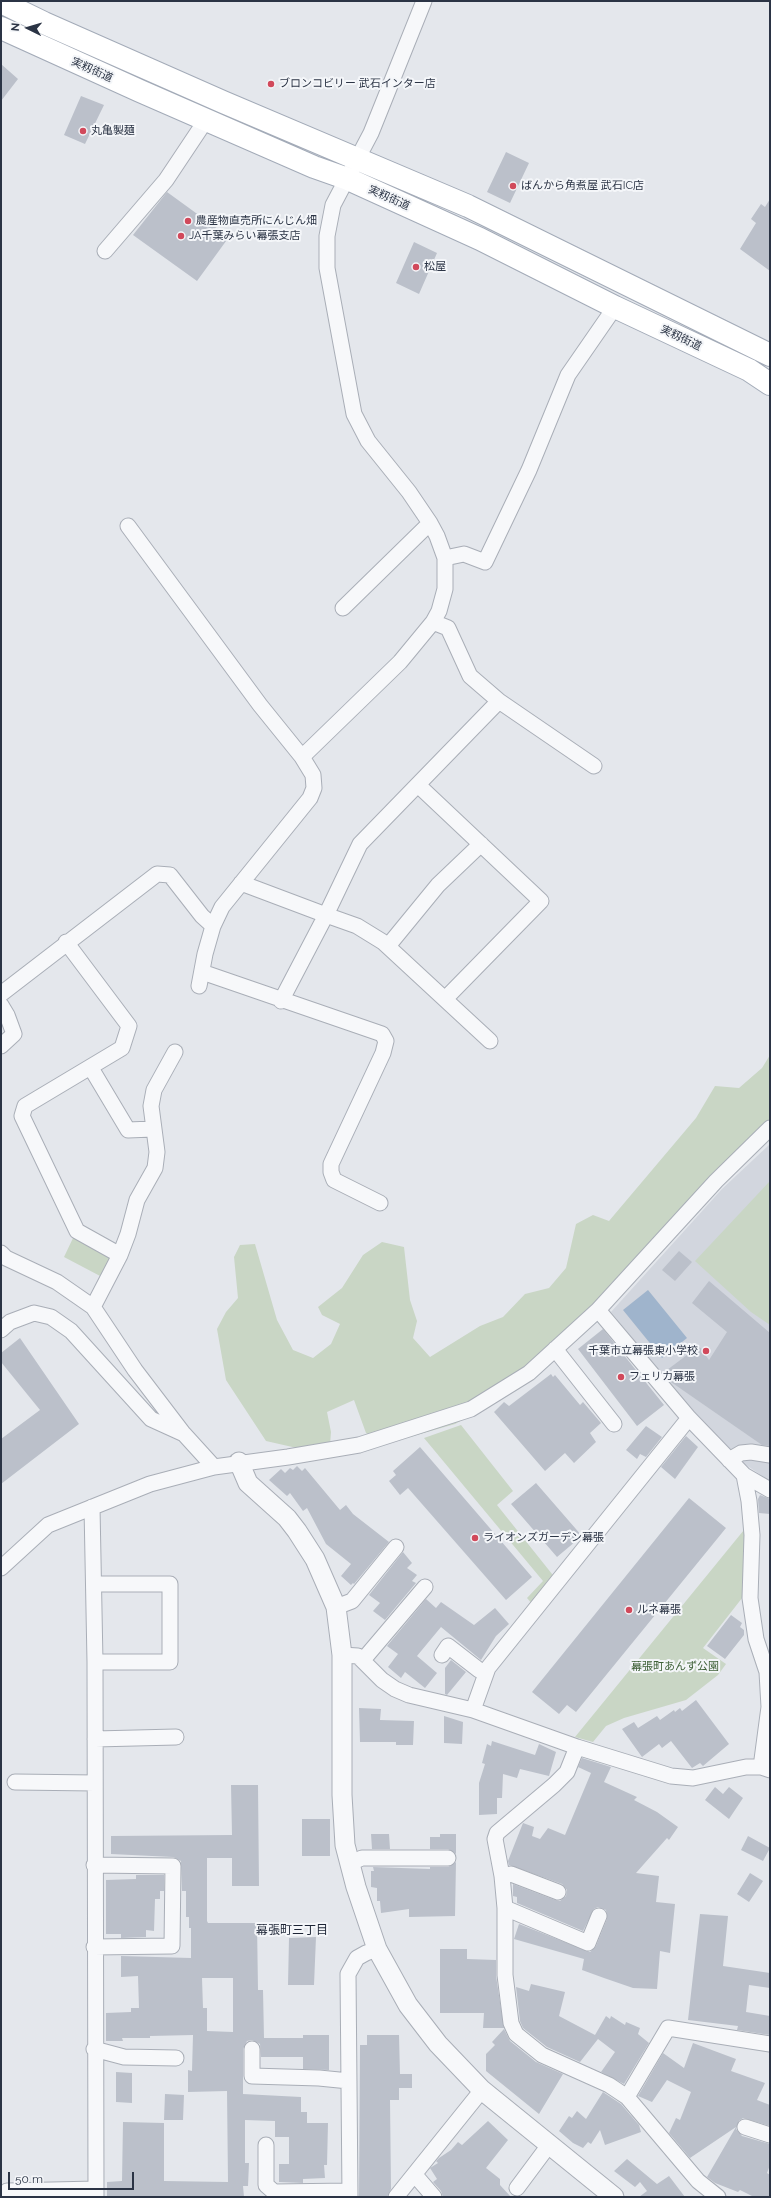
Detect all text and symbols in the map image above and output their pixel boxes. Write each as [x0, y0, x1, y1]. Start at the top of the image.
north arrow [8, 8, 48, 48]
text: N [9, 22, 22, 32]
street label: 実籾街道 [69, 55, 115, 85]
place label: ブロンコビリー 武石インター店 [279, 77, 436, 91]
marker: ブロンコビリー 武石インター店 [266, 79, 276, 89]
place label: 丸亀製麺 [91, 124, 135, 138]
marker: 丸亀製麺 [78, 126, 88, 136]
place label: ばんから角煮屋 武石IC店 [521, 179, 644, 193]
marker: ばんから角煮屋 武石IC店 [508, 181, 518, 191]
street label: 実籾街道 [366, 183, 412, 213]
place label: 農産物直売所にんじん畑 [196, 214, 317, 228]
marker: 農産物直売所にんじん畑 [183, 216, 193, 226]
place label: JA千葉みらい幕張支店 [189, 229, 301, 243]
marker: JA千葉みらい幕張支店 [176, 231, 186, 241]
place label: 松屋 [424, 260, 446, 274]
marker: 松屋 [411, 262, 421, 272]
street label: 実籾街道 [658, 323, 704, 353]
place label: 千葉市立幕張東小学校 [588, 1344, 698, 1358]
marker: 千葉市立幕張東小学校 [701, 1346, 711, 1356]
place label: フェリカ幕張 [629, 1370, 695, 1384]
marker: フェリカ幕張 [616, 1372, 626, 1382]
place label: ライオンズガーデン幕張 [483, 1531, 604, 1545]
marker: ライオンズガーデン幕張 [470, 1533, 480, 1543]
place label: ルネ幕張 [637, 1603, 681, 1617]
marker: ルネ幕張 [624, 1605, 634, 1615]
park label: 幕張町あんず公園 [631, 1660, 719, 1674]
district label: 幕張町三丁目 [256, 1923, 328, 1937]
scale bar [10, 2164, 136, 2190]
text: 50 m [15, 2172, 43, 2186]

